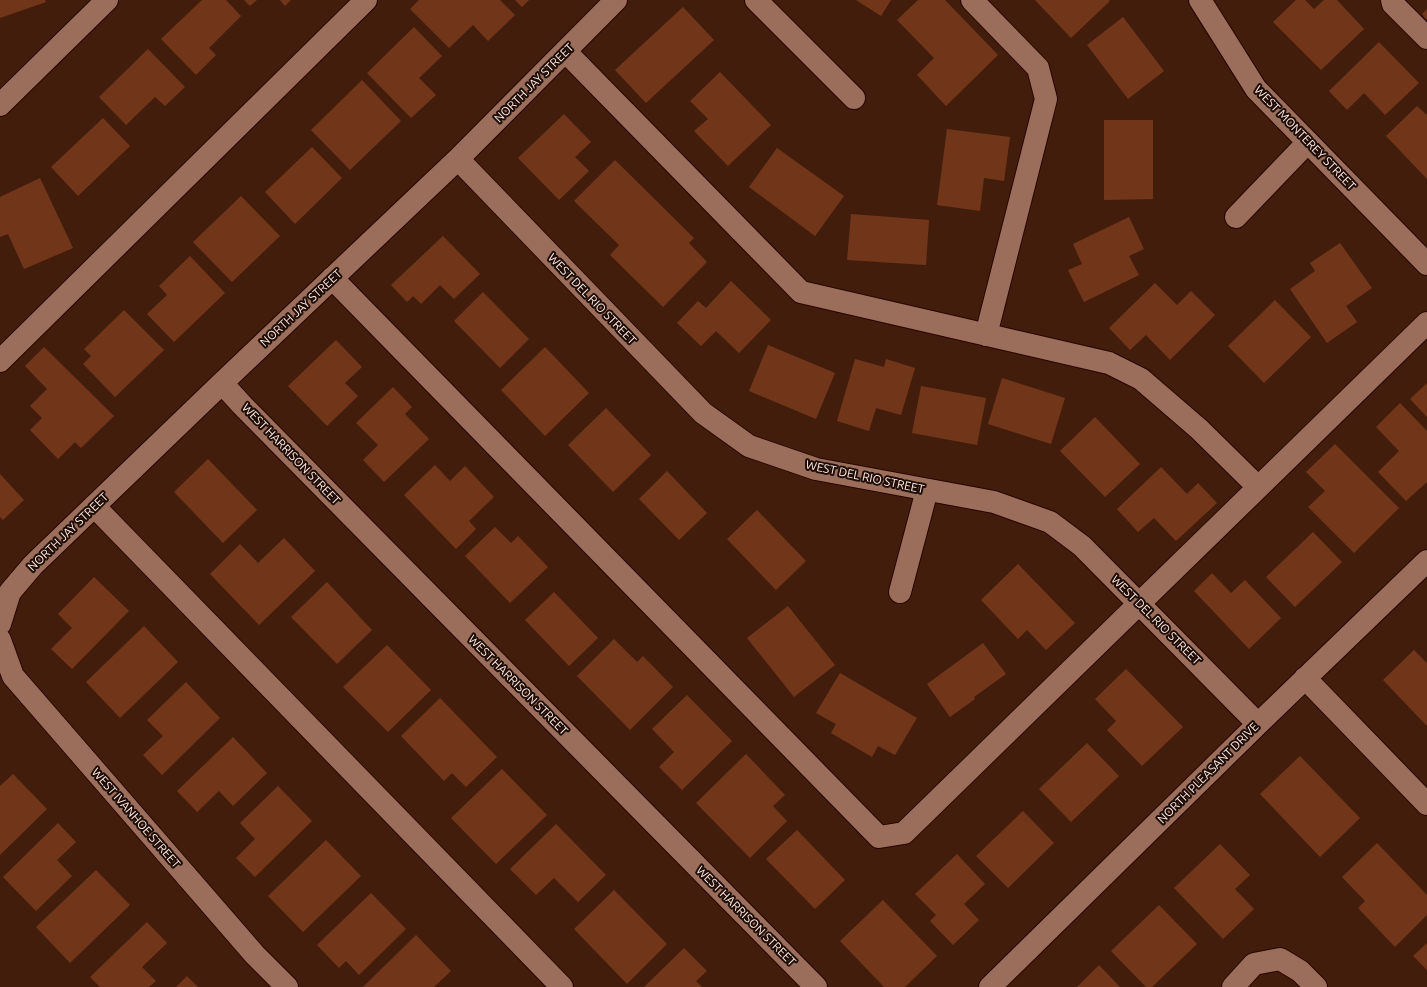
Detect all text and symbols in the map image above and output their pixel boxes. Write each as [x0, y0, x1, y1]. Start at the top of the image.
street label: NORTH JAY STREET [491, 40, 577, 126]
street label: WEST MONTEREY STREET [1251, 83, 1359, 193]
street label: WEST DEL RIO STREET [545, 251, 639, 347]
street label: NORTH JAY STREET [257, 267, 345, 349]
street label: WEST HARRISON STREET [239, 400, 343, 508]
street label: WEST DEL RIO STREET [804, 457, 926, 497]
street label: NORTH JAY STREET [25, 490, 111, 574]
street label: WEST DEL RIO STREET [1108, 572, 1204, 668]
street label: WEST HARRISON STREET [465, 632, 571, 738]
street label: NORTH PLEASANT DRIVE [1155, 720, 1261, 826]
street label: WEST IVANHOE STREET [89, 765, 183, 871]
street label: WEST HARRISON STREET [693, 863, 799, 969]

